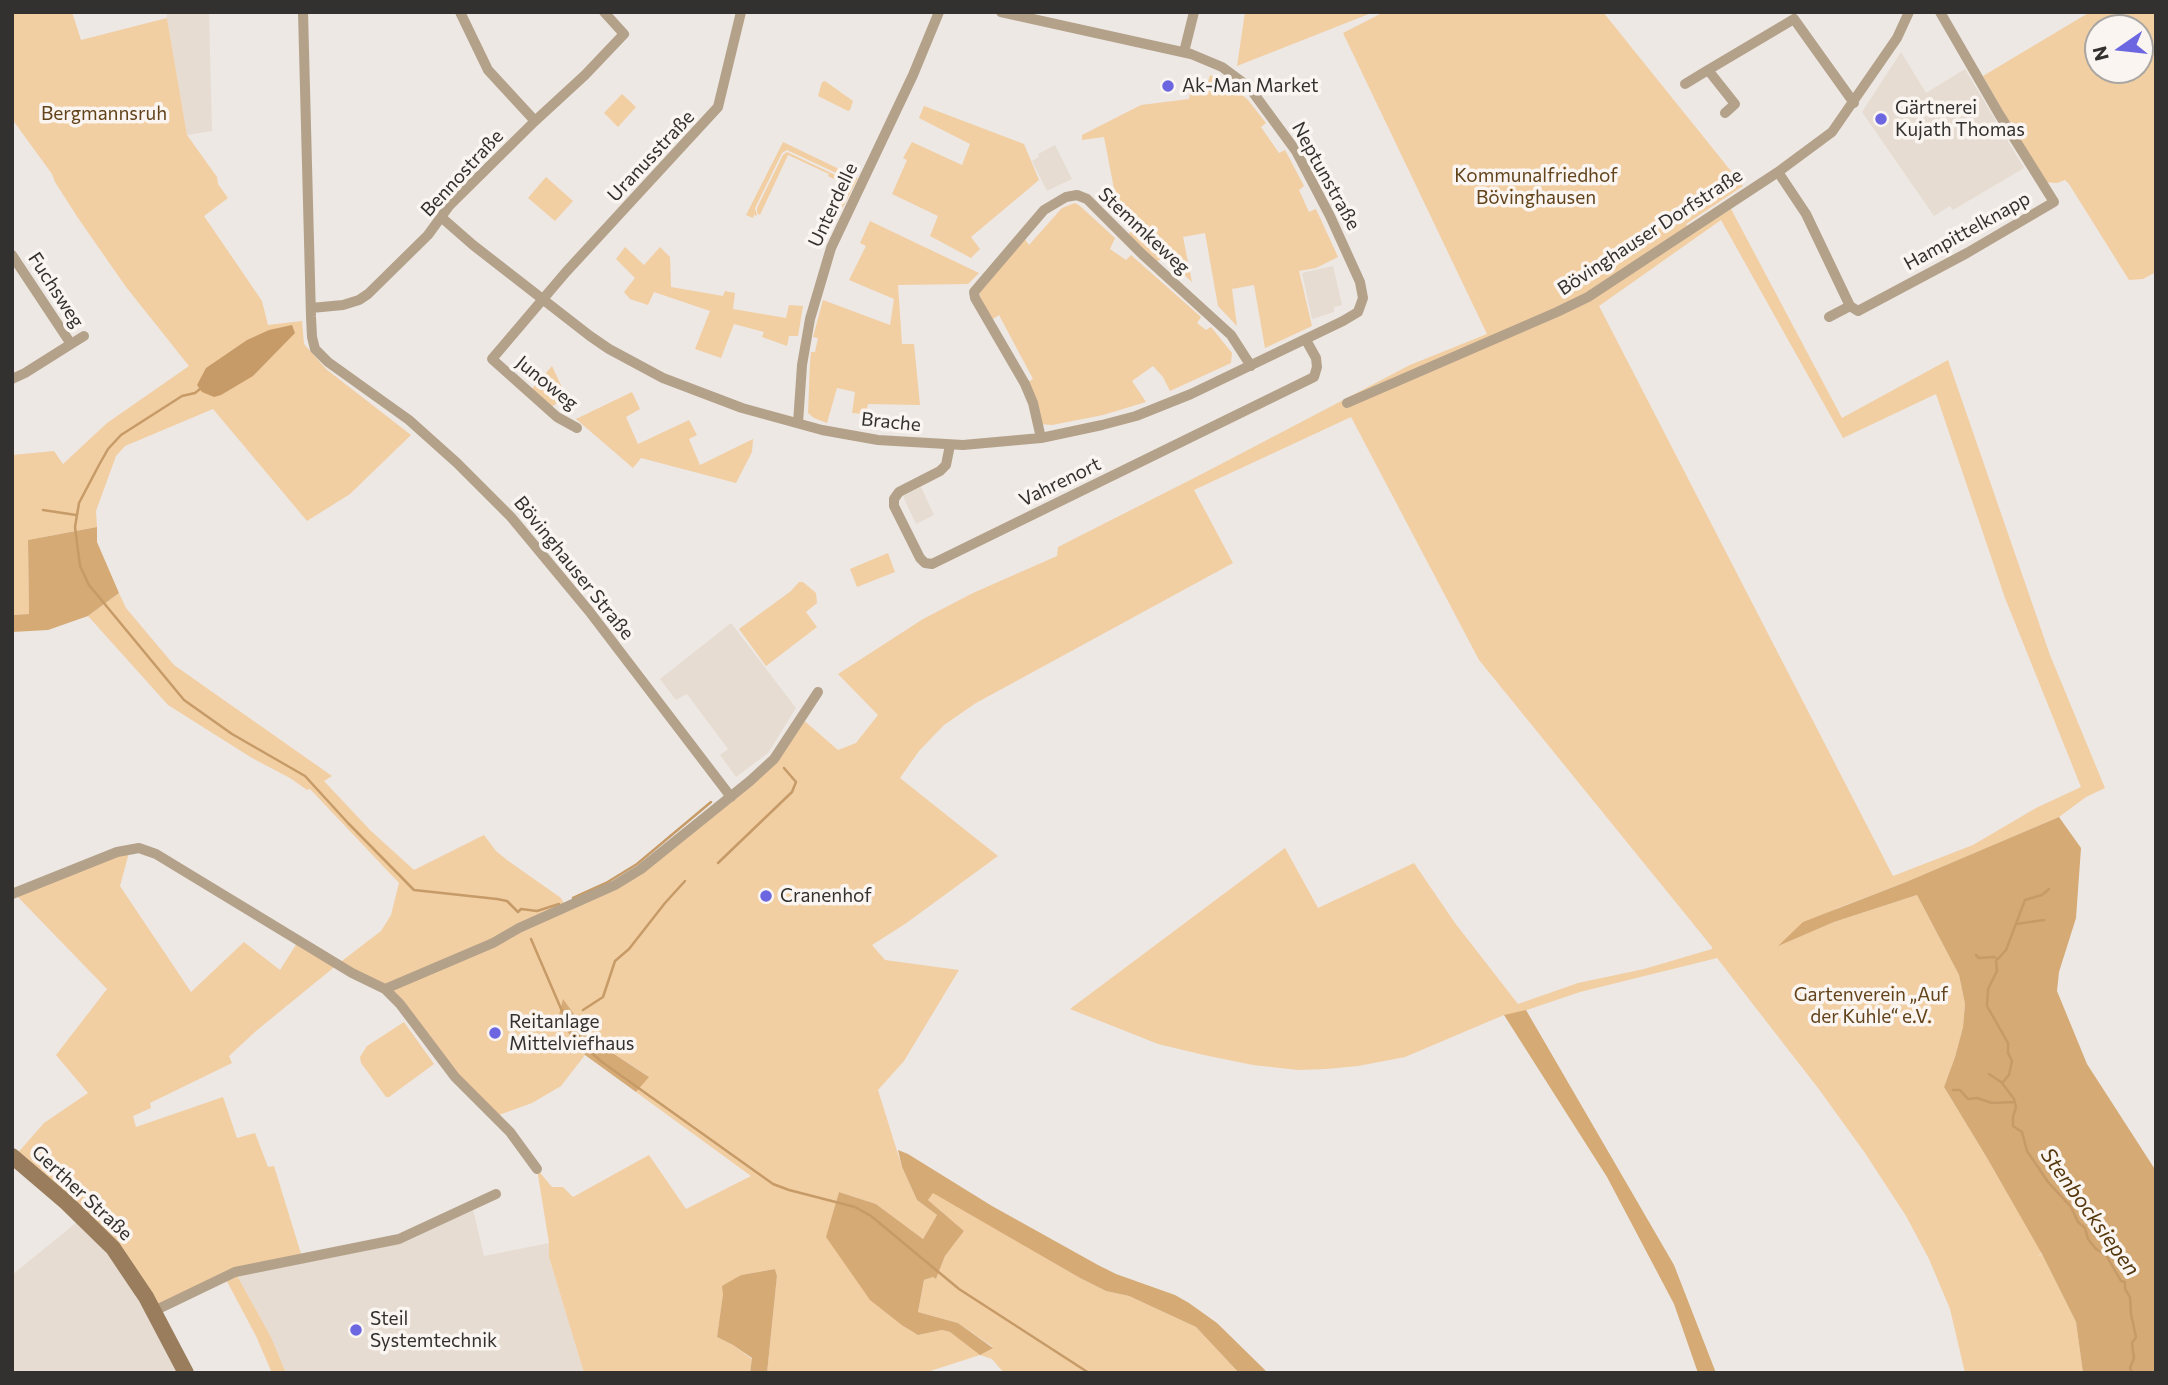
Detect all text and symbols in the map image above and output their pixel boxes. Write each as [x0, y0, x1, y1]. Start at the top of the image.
north arrow [2084, 14, 2154, 84]
text: N [2087, 44, 2113, 63]
place label: Ak-Man Market [1182, 75, 1319, 97]
marker: Ak-Man Market [1160, 78, 1176, 94]
place label: Gärtnerei Kujath Thomas [1895, 97, 2025, 141]
park label: Bergmannsruh [41, 103, 167, 125]
street label: Uranusstraße [603, 106, 699, 206]
marker: Gärtnerei Kujath Thomas [1873, 111, 1889, 127]
street label: Neptunstraße [1287, 118, 1365, 234]
street label: Bennostraße [416, 125, 508, 221]
street label: Unterdelle [804, 159, 862, 251]
street label: Bövinghauser Dorfstraße [1553, 164, 1747, 300]
park label: Kommunalfriedhof Bövinghausen [1454, 165, 1618, 209]
street label: Stemmkeweg [1094, 183, 1194, 279]
street label: Hampittelknapp [1900, 187, 2034, 275]
street label: Fuchsweg [23, 248, 89, 332]
street label: Junoweg [511, 351, 583, 415]
street label: Brache [860, 408, 922, 436]
street label: Vahrenort [1016, 453, 1104, 511]
street label: Bövinghauser Straße [509, 492, 639, 644]
place label: Cranenhof [780, 885, 872, 907]
marker: Cranenhof [758, 888, 774, 904]
park label: Gartenverein „Auf der Kuhle“ e.V. [1794, 984, 1948, 1028]
place label: Reitanlage Mittelviefhaus [509, 1011, 634, 1055]
marker: Reitanlage Mittelviefhaus [487, 1025, 503, 1041]
street label: Gerther Straße [27, 1141, 137, 1245]
water label: Stenbocksiepen [2035, 1143, 2145, 1281]
place label: Steil Systemtechnik [370, 1308, 497, 1352]
marker: Steil Systemtechnik [348, 1322, 364, 1338]

